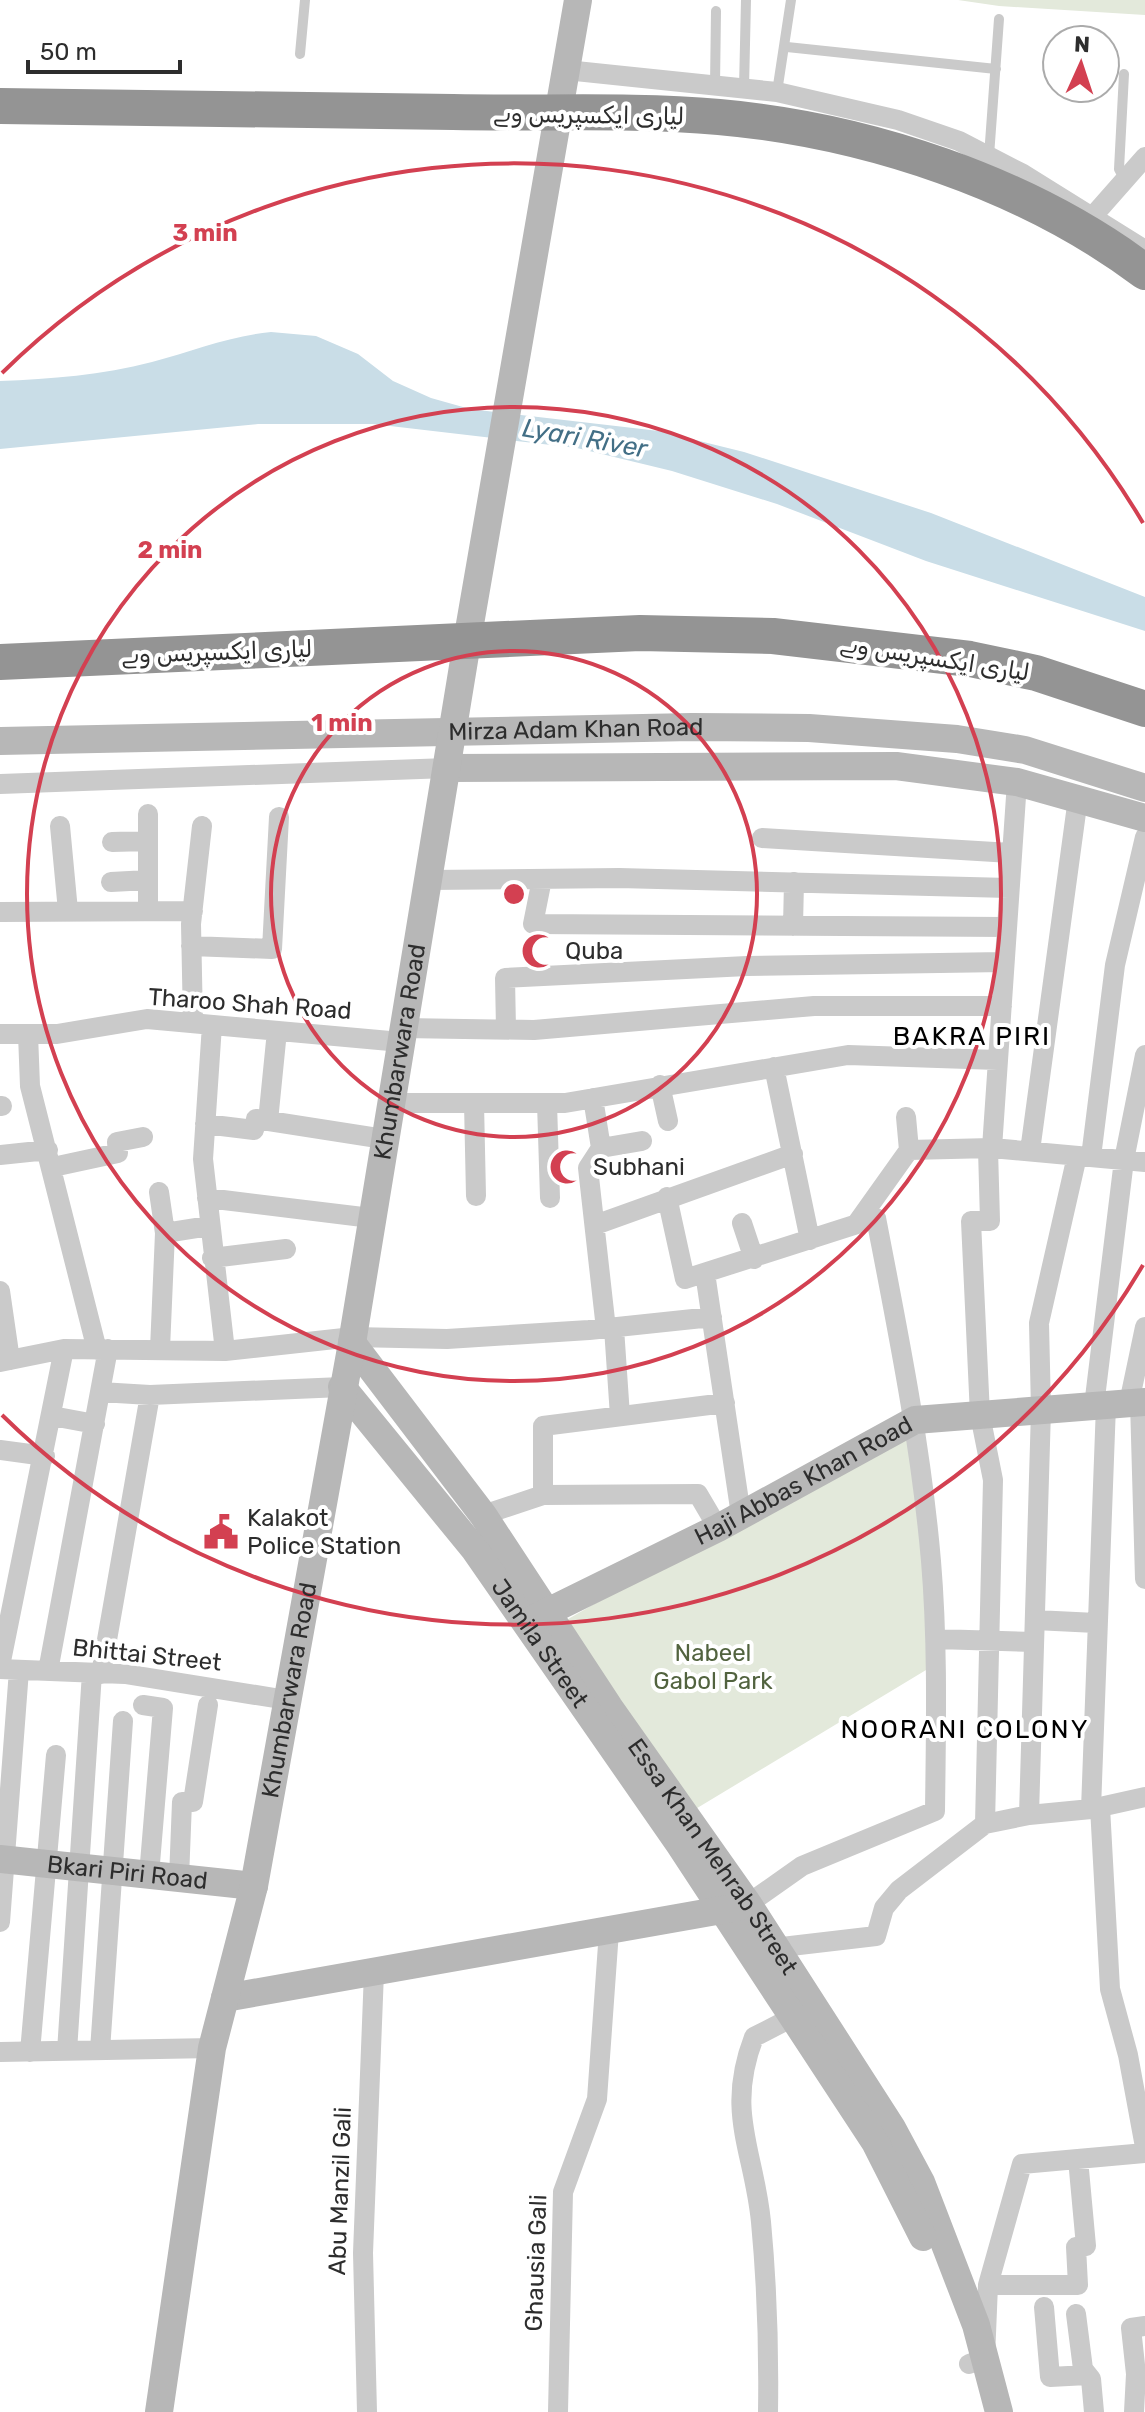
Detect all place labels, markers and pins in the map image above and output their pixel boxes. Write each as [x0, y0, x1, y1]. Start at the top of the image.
centre of rings [500, 880, 528, 908]
mosque icon: Quba [520, 932, 558, 970]
place label: Quba [565, 937, 623, 965]
mosque icon: Subhani [548, 1148, 586, 1186]
place label: Subhani [593, 1153, 685, 1181]
place label: Kalakot Police Station [247, 1504, 401, 1560]
public building icon: Kalakot Police Station [202, 1513, 240, 1551]

